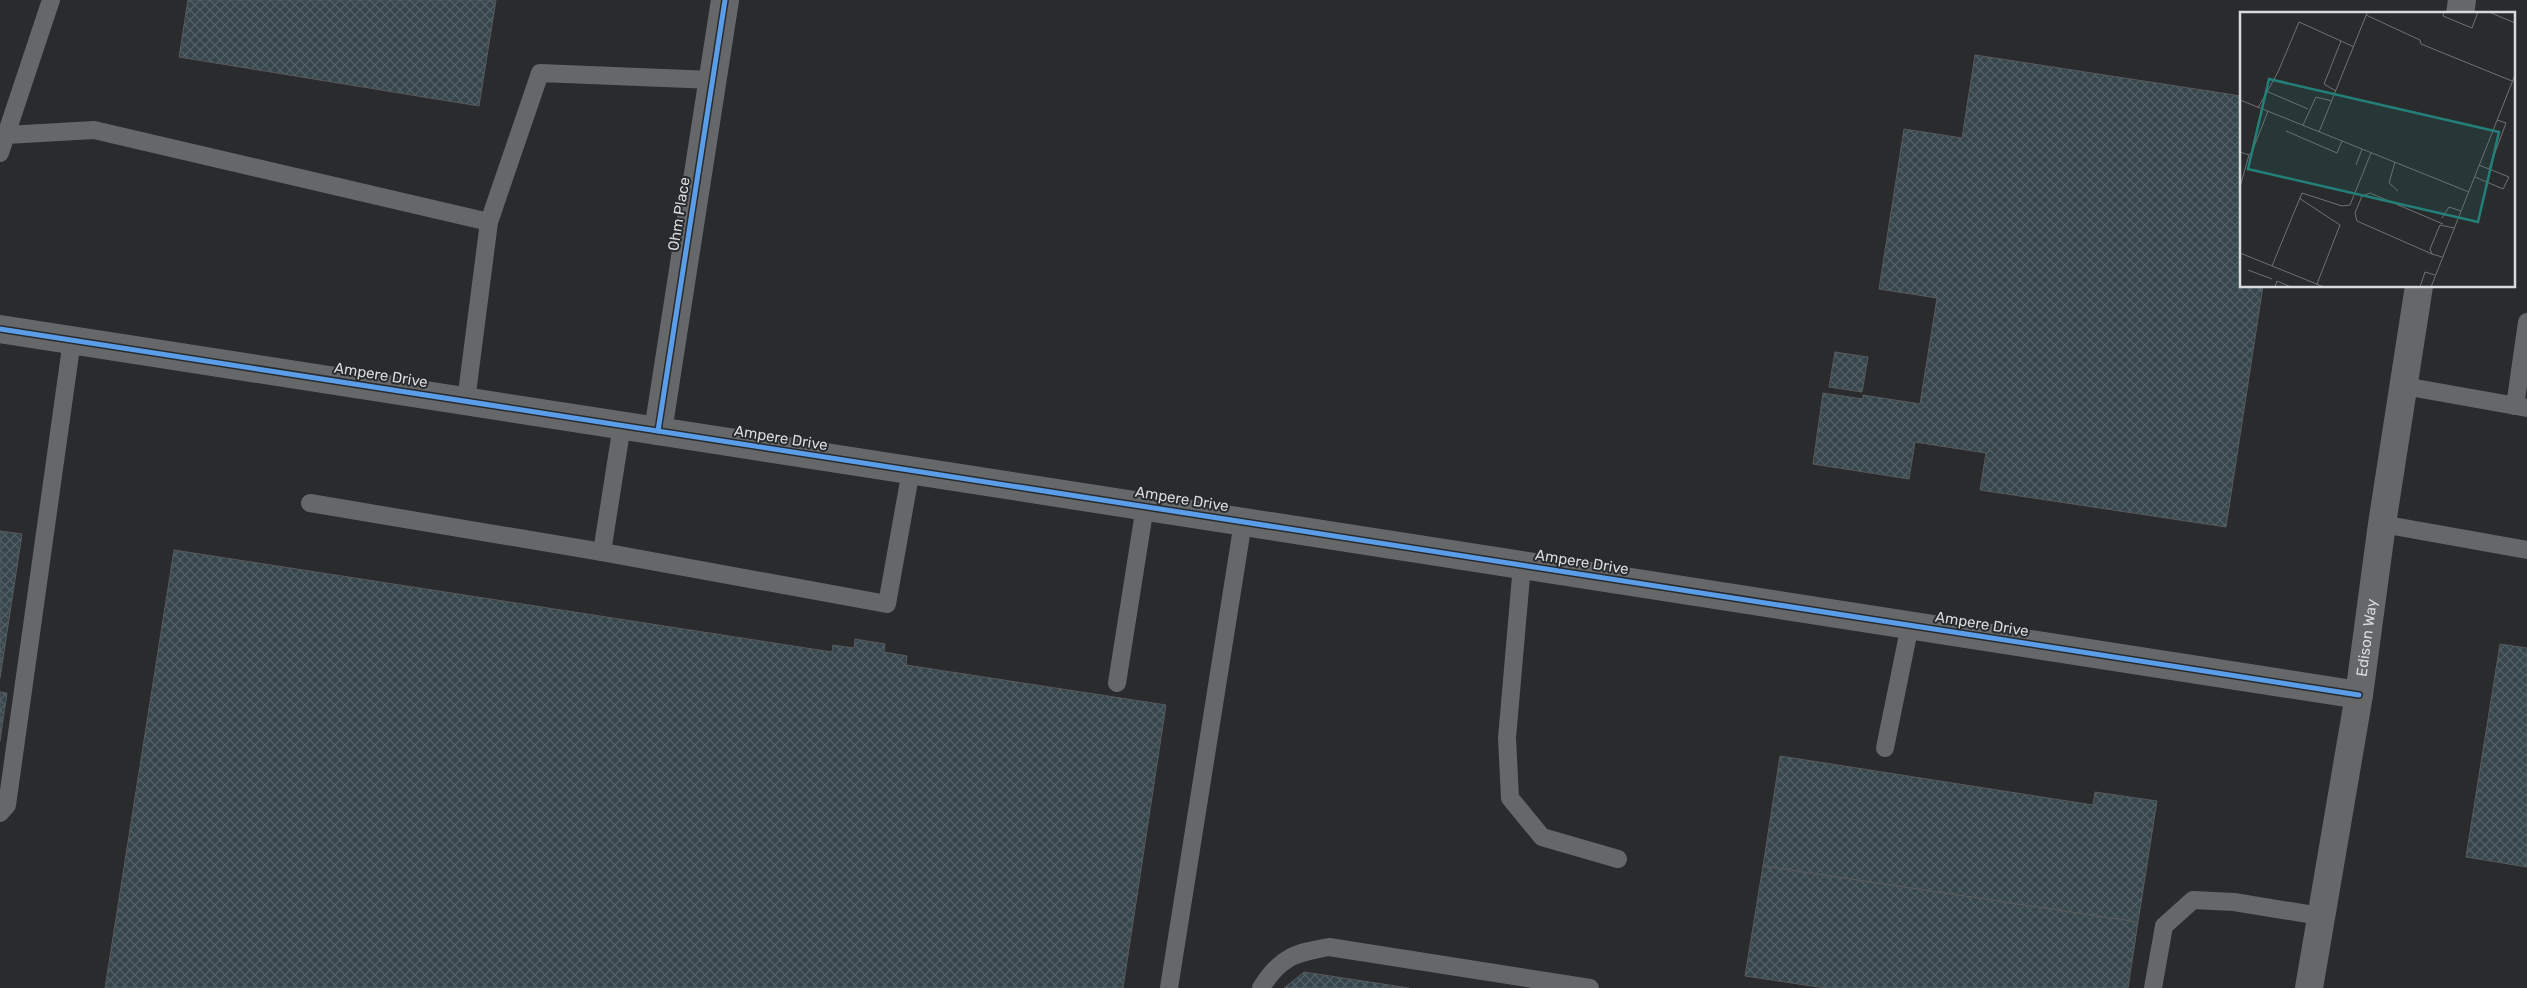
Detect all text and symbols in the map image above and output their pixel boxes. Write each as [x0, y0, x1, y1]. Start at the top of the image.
inset map [2240, 12, 2514, 288]
street label: Ohm Place [664, 176, 694, 252]
street label: Ampere Drive [333, 359, 429, 391]
street label: Ampere Drive [733, 422, 829, 454]
street label: Ampere Drive [1134, 483, 1230, 515]
street label: Ampere Drive [1534, 546, 1630, 578]
street label: Edison Way [2353, 598, 2381, 678]
street label: Ampere Drive [1934, 608, 2030, 640]

